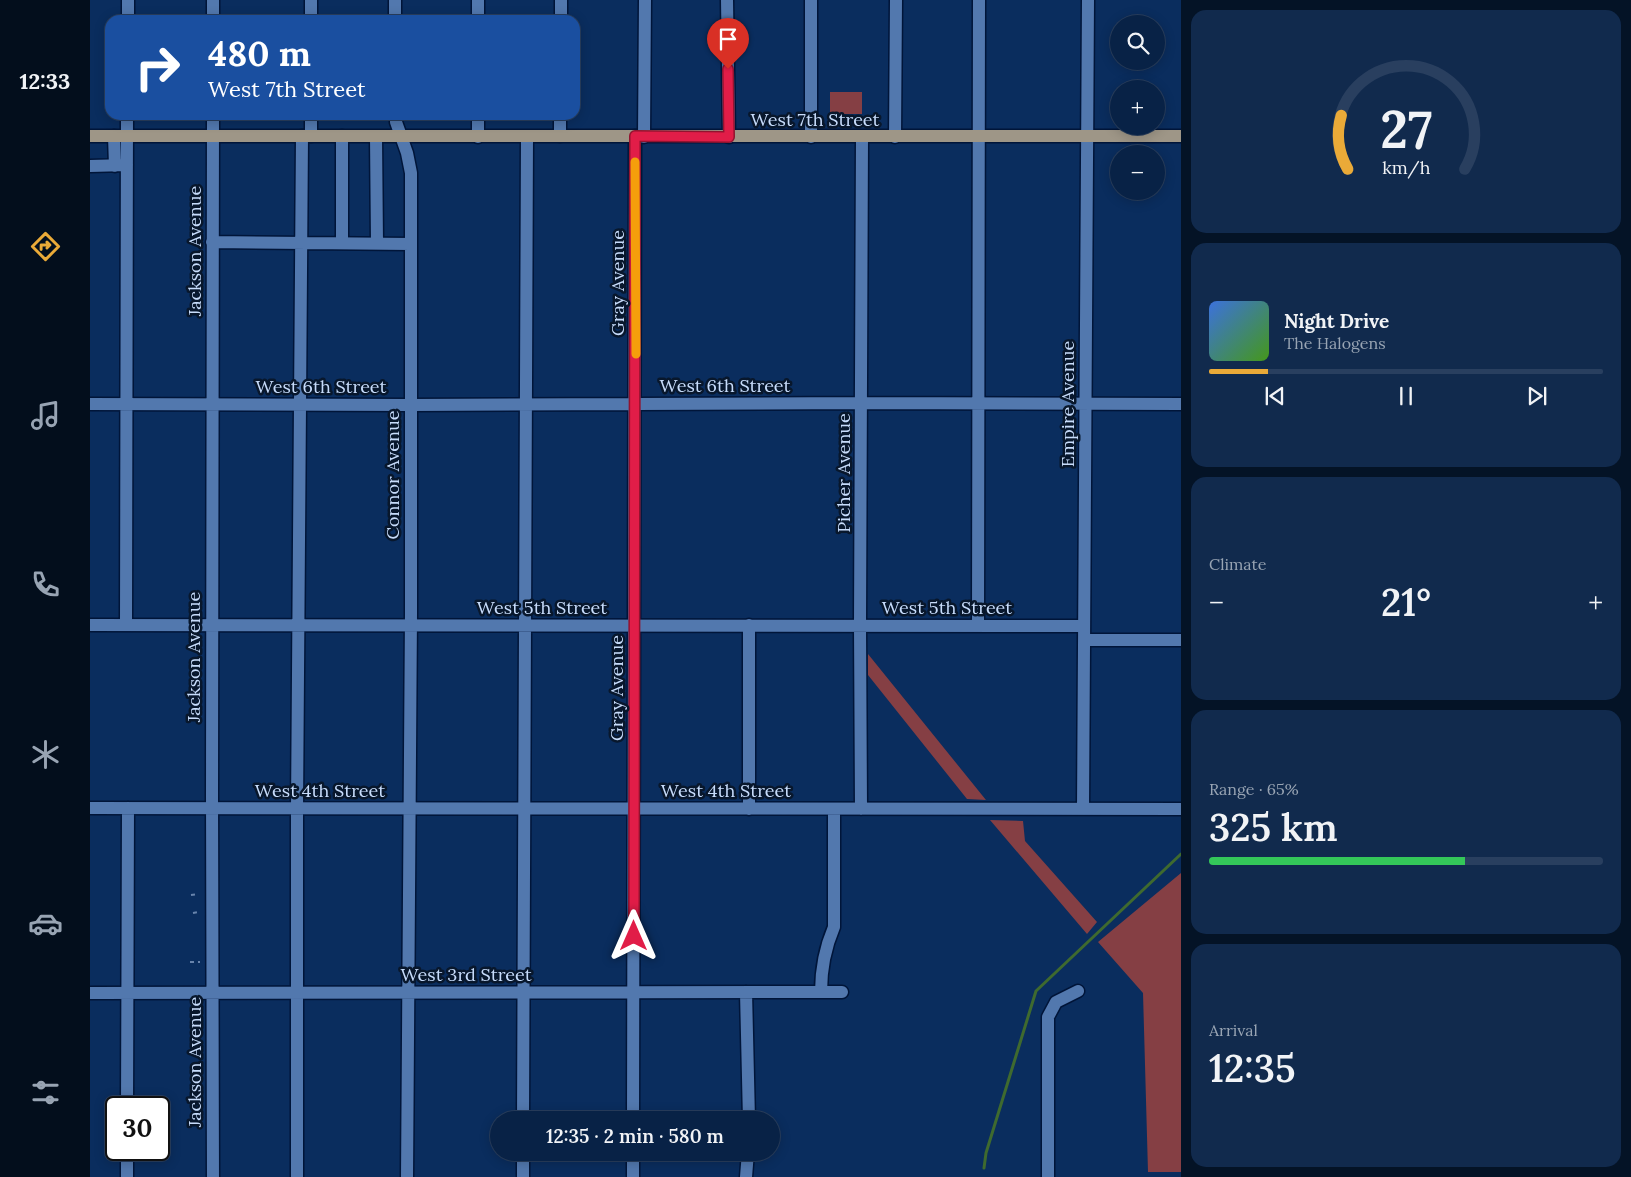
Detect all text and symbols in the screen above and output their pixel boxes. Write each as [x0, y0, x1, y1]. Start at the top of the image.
map controls [1110, 15, 1165, 200]
button: search [1110, 15, 1165, 70]
pin [707, 18, 749, 69]
icon: arrive [714, 25, 742, 53]
text: 480 m [208, 31, 311, 76]
icon: right [125, 35, 190, 100]
text: 12:33 [20, 67, 70, 95]
text: West 7th Street [208, 75, 365, 103]
button: + [1110, 80, 1165, 135]
text: 27 [1380, 96, 1432, 162]
street label: West 7th Street [751, 108, 879, 131]
button: − [1110, 145, 1165, 200]
text: km/h [1382, 156, 1430, 179]
street label: Jackson Avenue [183, 185, 206, 317]
icon: directions [28, 229, 63, 264]
street label: Gray Avenue [606, 230, 629, 336]
text: Night Drive [1284, 309, 1389, 333]
text: The Halogens [1284, 333, 1386, 353]
street label: Empire Avenue [1056, 341, 1079, 467]
street label: West 6th Street [660, 374, 790, 397]
street label: West 6th Street [256, 375, 386, 398]
icon: previous [1261, 382, 1289, 410]
icon: pause [1392, 382, 1420, 410]
icon: next [1523, 382, 1551, 410]
icon: music [28, 398, 63, 433]
street label: Connor Avenue [381, 410, 404, 540]
street label: Picher Avenue [832, 413, 855, 533]
text: Climate [1209, 554, 1266, 574]
icon: phone [28, 567, 63, 602]
text: 21° [1381, 578, 1431, 626]
text: − [1209, 585, 1224, 621]
text: + [1588, 585, 1603, 621]
street label: Jackson Avenue [182, 591, 205, 723]
street label: West 5th Street [477, 596, 607, 619]
street label: West 5th Street [882, 596, 1012, 619]
street label: Gray Avenue [605, 635, 628, 741]
icon: climate [28, 737, 63, 772]
street label: West 4th Street [255, 779, 385, 802]
street label: West 4th Street [661, 779, 791, 802]
text: Range · 65% [1209, 779, 1299, 799]
text: 325 km [1209, 803, 1338, 851]
icon: car [28, 906, 63, 941]
position arrow [607, 909, 659, 961]
street label: West 3rd Street [400, 963, 532, 986]
street label: Jackson Avenue [183, 996, 206, 1128]
text: Arrival [1209, 1020, 1258, 1040]
text: 12:35 [1209, 1044, 1296, 1092]
icon: filters [28, 1075, 63, 1110]
speed limit sign: 30 [105, 1096, 170, 1161]
text: 12:35 · 2 min · 580 m [546, 1124, 724, 1148]

